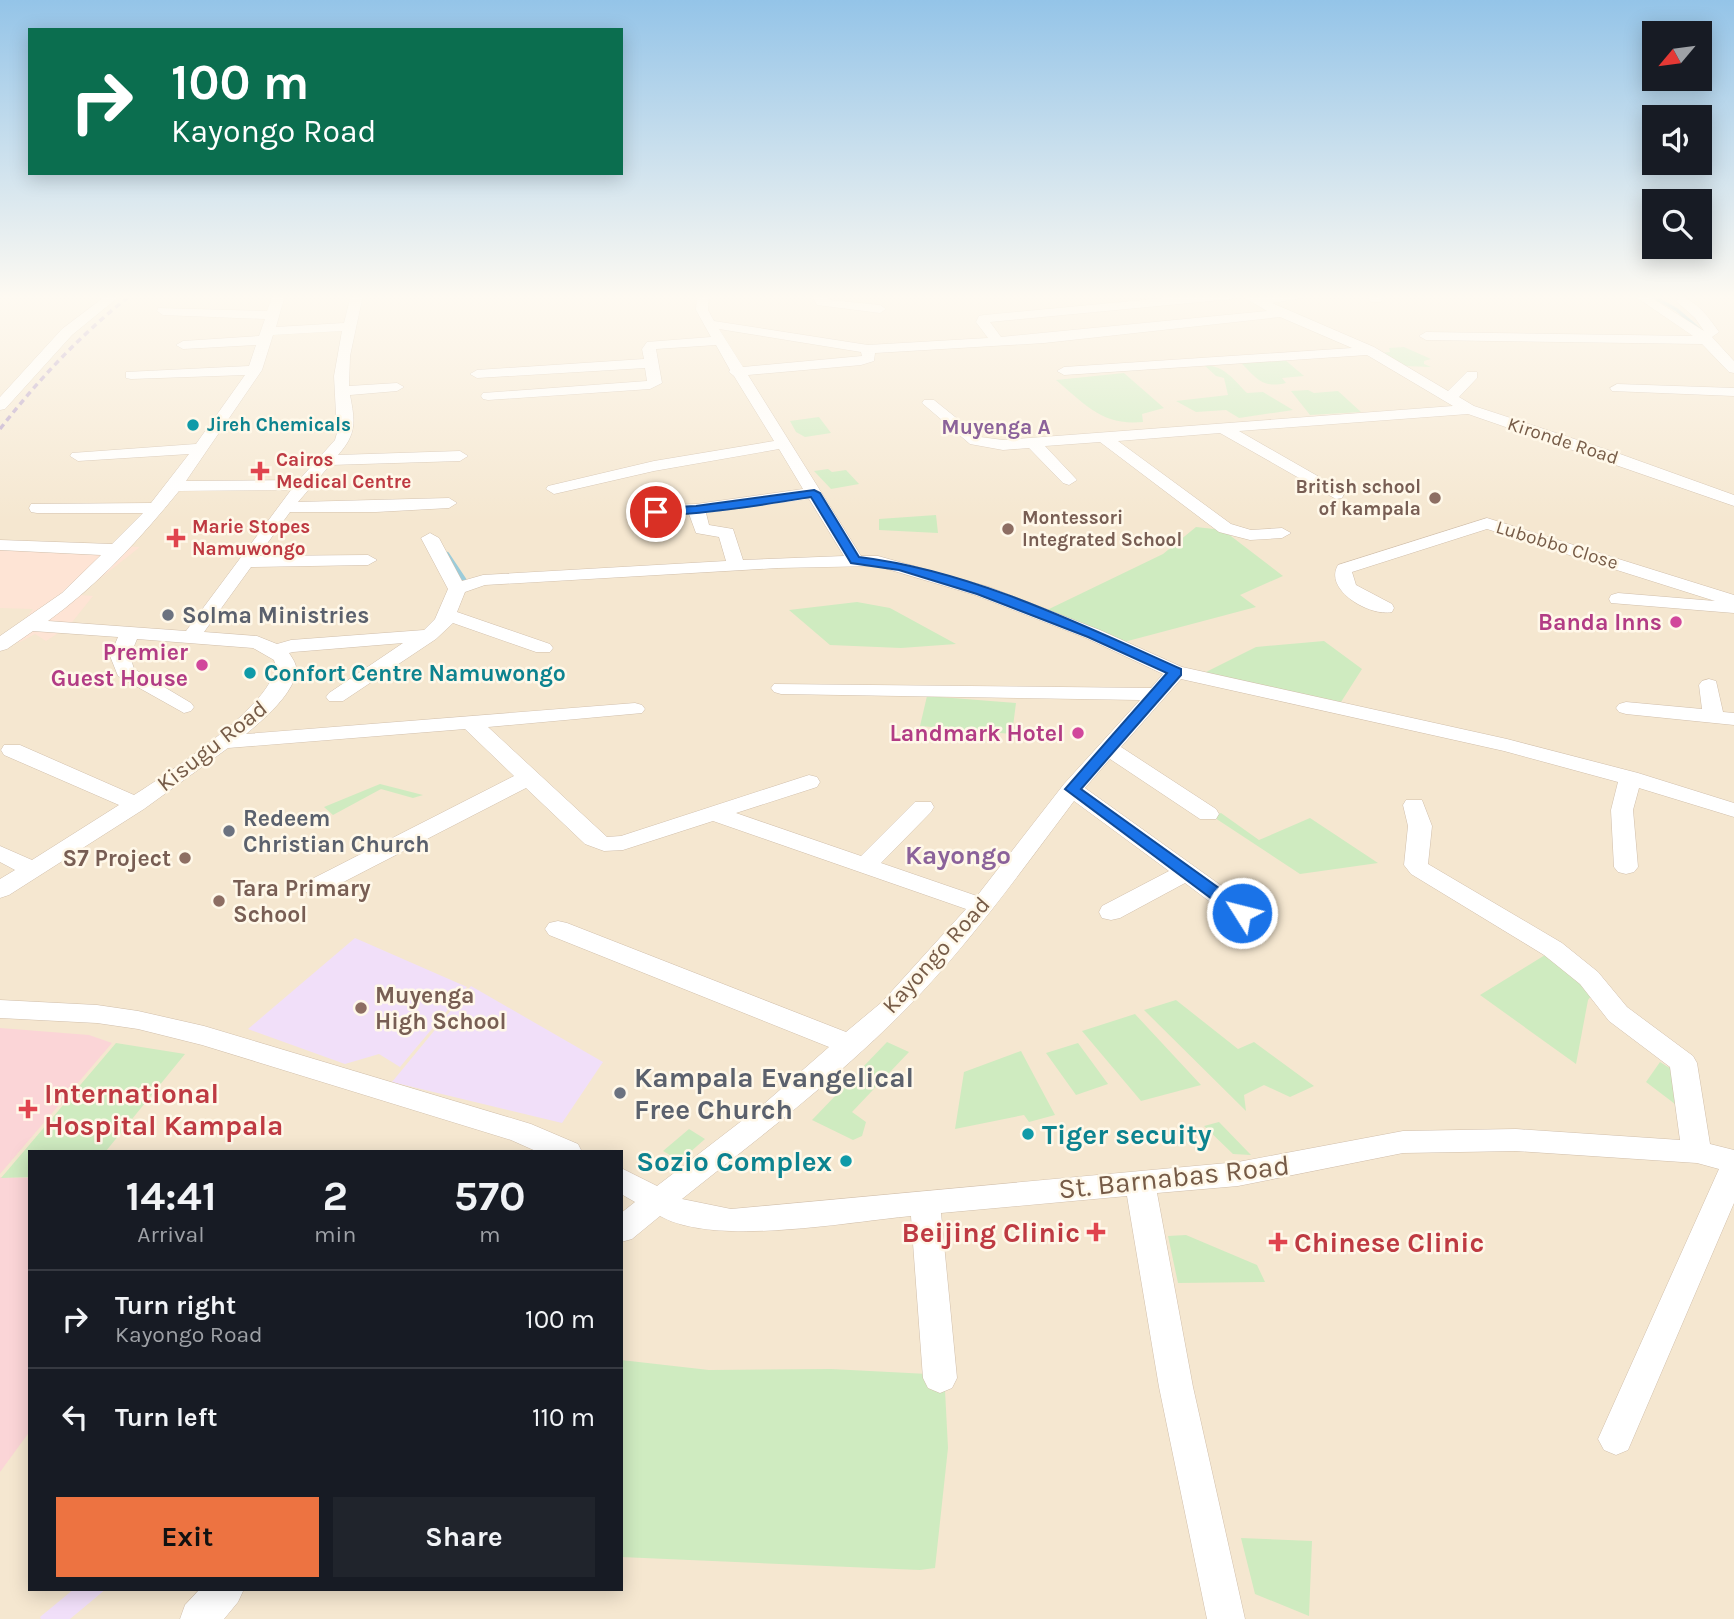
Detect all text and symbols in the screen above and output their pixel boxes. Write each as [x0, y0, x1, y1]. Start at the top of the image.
north arrow [1642, 21, 1712, 91]
map controls [1642, 21, 1712, 259]
text: 100 m [171, 54, 309, 111]
icon: right [56, 56, 147, 147]
button: sound [1642, 105, 1712, 175]
text: Kayongo Road [171, 113, 377, 150]
button: search [1642, 189, 1712, 259]
street label: Kironde Road [1505, 413, 1621, 469]
place label: Jireh Chemicals [207, 414, 351, 436]
district label: Muyenga A [941, 415, 1051, 439]
marker: Jireh Chemicals [185, 417, 201, 433]
place label: Cairos Medical Centre [276, 449, 411, 493]
marker: Cairos Medical Centre [250, 461, 270, 481]
place label: British school of kampala [1295, 476, 1421, 520]
pin [626, 482, 686, 542]
marker: British school of kampala [1427, 490, 1443, 506]
icon: arrive [637, 493, 675, 531]
place label: Montessori Integrated School [1022, 507, 1182, 551]
place label: Marie Stopes Namuwongo [192, 516, 310, 560]
street label: Lubobbo Close [1493, 516, 1621, 574]
marker: Montessori Integrated School [1000, 521, 1016, 537]
marker: Marie Stopes Namuwongo [166, 528, 186, 548]
place label: Solma Ministries [182, 602, 369, 629]
marker: Solma Ministries [160, 607, 176, 623]
place label: Banda Inns [1538, 609, 1662, 636]
marker: Banda Inns [1668, 614, 1684, 630]
place label: Premier Guest House [51, 639, 188, 692]
marker: Premier Guest House [194, 657, 210, 673]
place label: Confort Centre Namuwongo [264, 660, 566, 687]
marker: Confort Centre Namuwongo [242, 665, 258, 681]
street label: Kisugu Road [152, 695, 272, 797]
place label: Landmark Hotel [889, 720, 1064, 747]
marker: Landmark Hotel [1070, 725, 1086, 741]
place label: Redeem Christian Church [243, 805, 430, 858]
marker: Redeem Christian Church [221, 823, 237, 839]
district label: Kayongo [905, 840, 1011, 871]
place label: S7 Project [63, 845, 171, 872]
marker: S7 Project [177, 850, 193, 866]
place label: Tara Primary School [233, 875, 371, 928]
position arrow [1205, 876, 1279, 950]
street label: Kayongo Road [877, 891, 995, 1019]
marker: Tara Primary School [211, 893, 227, 909]
place label: Muyenga High School [375, 982, 507, 1035]
marker: Muyenga High School [353, 1000, 369, 1016]
place label: Kampala Evangelical Free Church [634, 1061, 914, 1126]
place label: International Hospital Kampala [44, 1077, 283, 1142]
marker: Kampala Evangelical Free Church [612, 1085, 628, 1101]
marker: International Hospital Kampala [18, 1099, 38, 1119]
place label: Tiger secuity [1042, 1118, 1212, 1151]
marker: Tiger secuity [1020, 1126, 1036, 1142]
place label: Sozio Complex [636, 1145, 832, 1178]
street label: St. Barnabas Road [1057, 1148, 1291, 1206]
marker: Sozio Complex [838, 1153, 854, 1169]
text: 14:41 [125, 1171, 217, 1221]
text: 2 [322, 1171, 348, 1221]
text: 570 [454, 1171, 526, 1221]
place label: Beijing Clinic [902, 1216, 1080, 1249]
text: Arrival [137, 1221, 205, 1248]
text: min [314, 1221, 356, 1248]
text: m [479, 1221, 500, 1248]
marker: Beijing Clinic [1086, 1222, 1106, 1242]
place label: Chinese Clinic [1294, 1226, 1484, 1259]
marker: Chinese Clinic [1268, 1232, 1288, 1252]
text: Turn right [115, 1290, 236, 1321]
icon: right [56, 1300, 94, 1338]
text: 100 m [525, 1304, 595, 1335]
text: Kayongo Road [115, 1321, 263, 1348]
icon: left [56, 1398, 94, 1436]
text: Turn left [115, 1402, 217, 1433]
text: 110 m [532, 1402, 595, 1433]
button: Exit [56, 1497, 319, 1577]
button: Share [333, 1497, 595, 1577]

